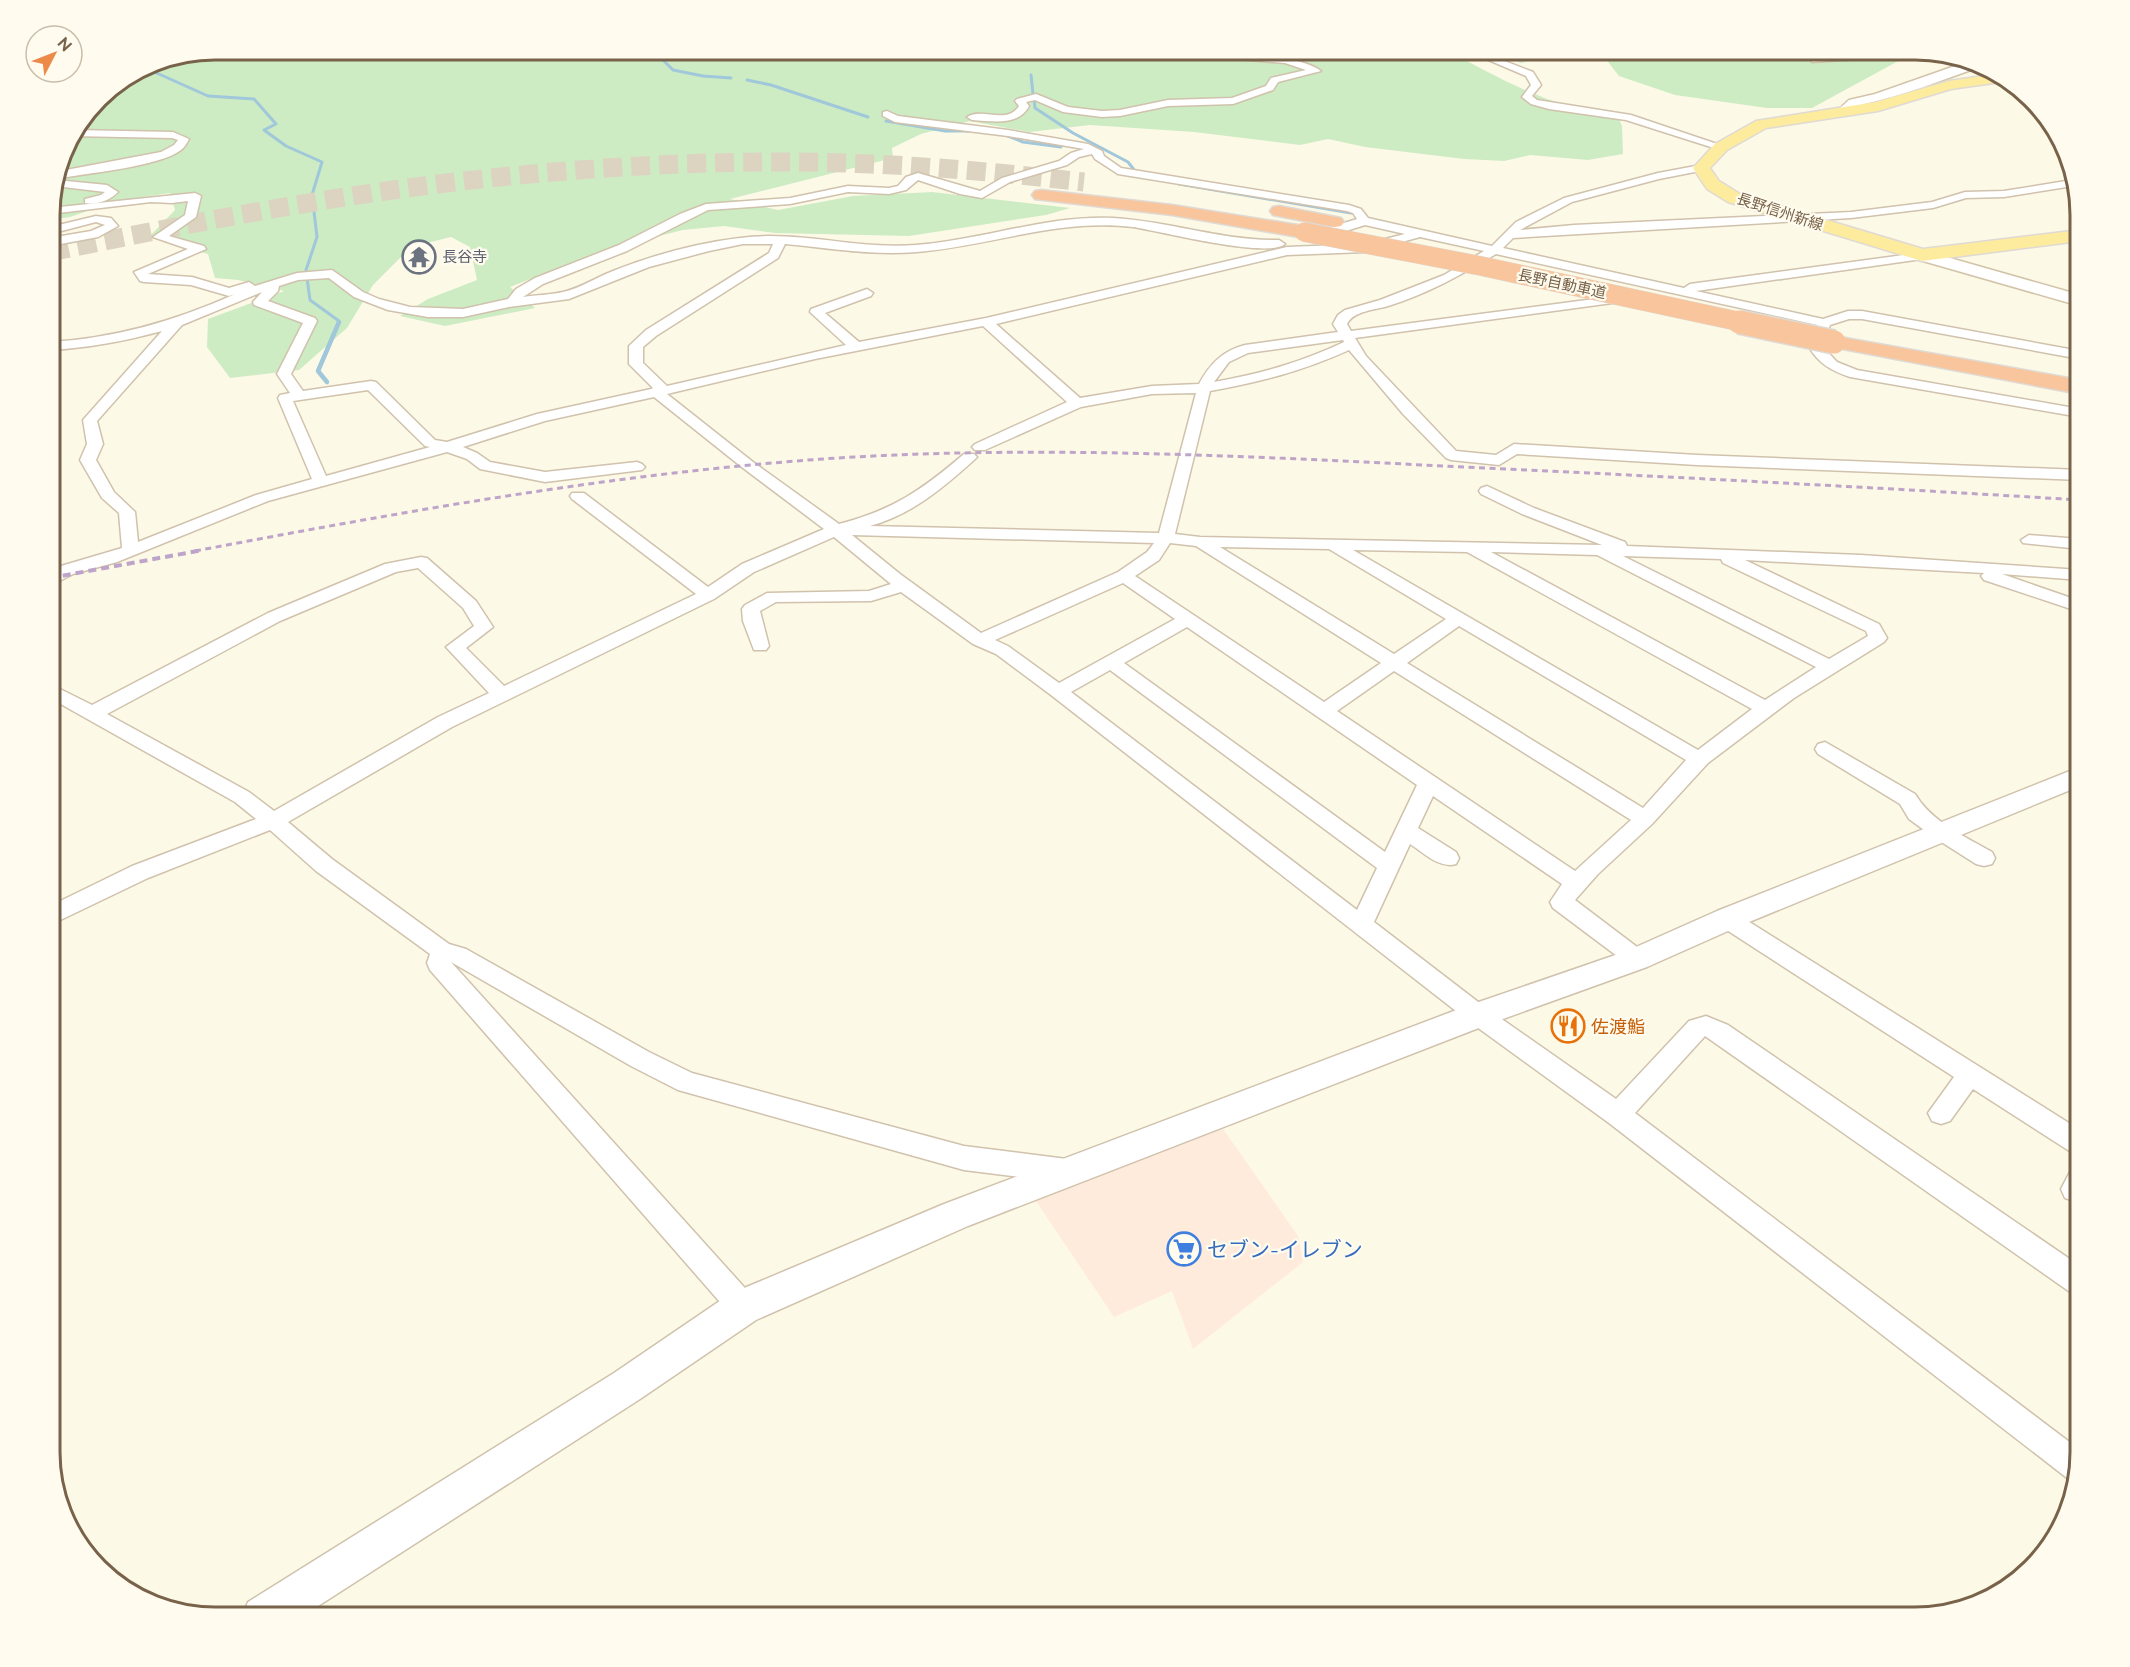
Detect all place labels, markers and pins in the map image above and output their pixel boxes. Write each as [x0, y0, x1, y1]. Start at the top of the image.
temple icon: 長谷寺 [401, 239, 437, 275]
place label: 長谷寺 [442, 248, 487, 266]
restaurant icon: 佐渡鮨 [1550, 1008, 1586, 1044]
place label: 佐渡鮨 [1591, 1016, 1645, 1037]
supermarket icon: セブン-イレブン [1166, 1231, 1202, 1267]
place label: セブン-イレブン [1207, 1237, 1363, 1262]

